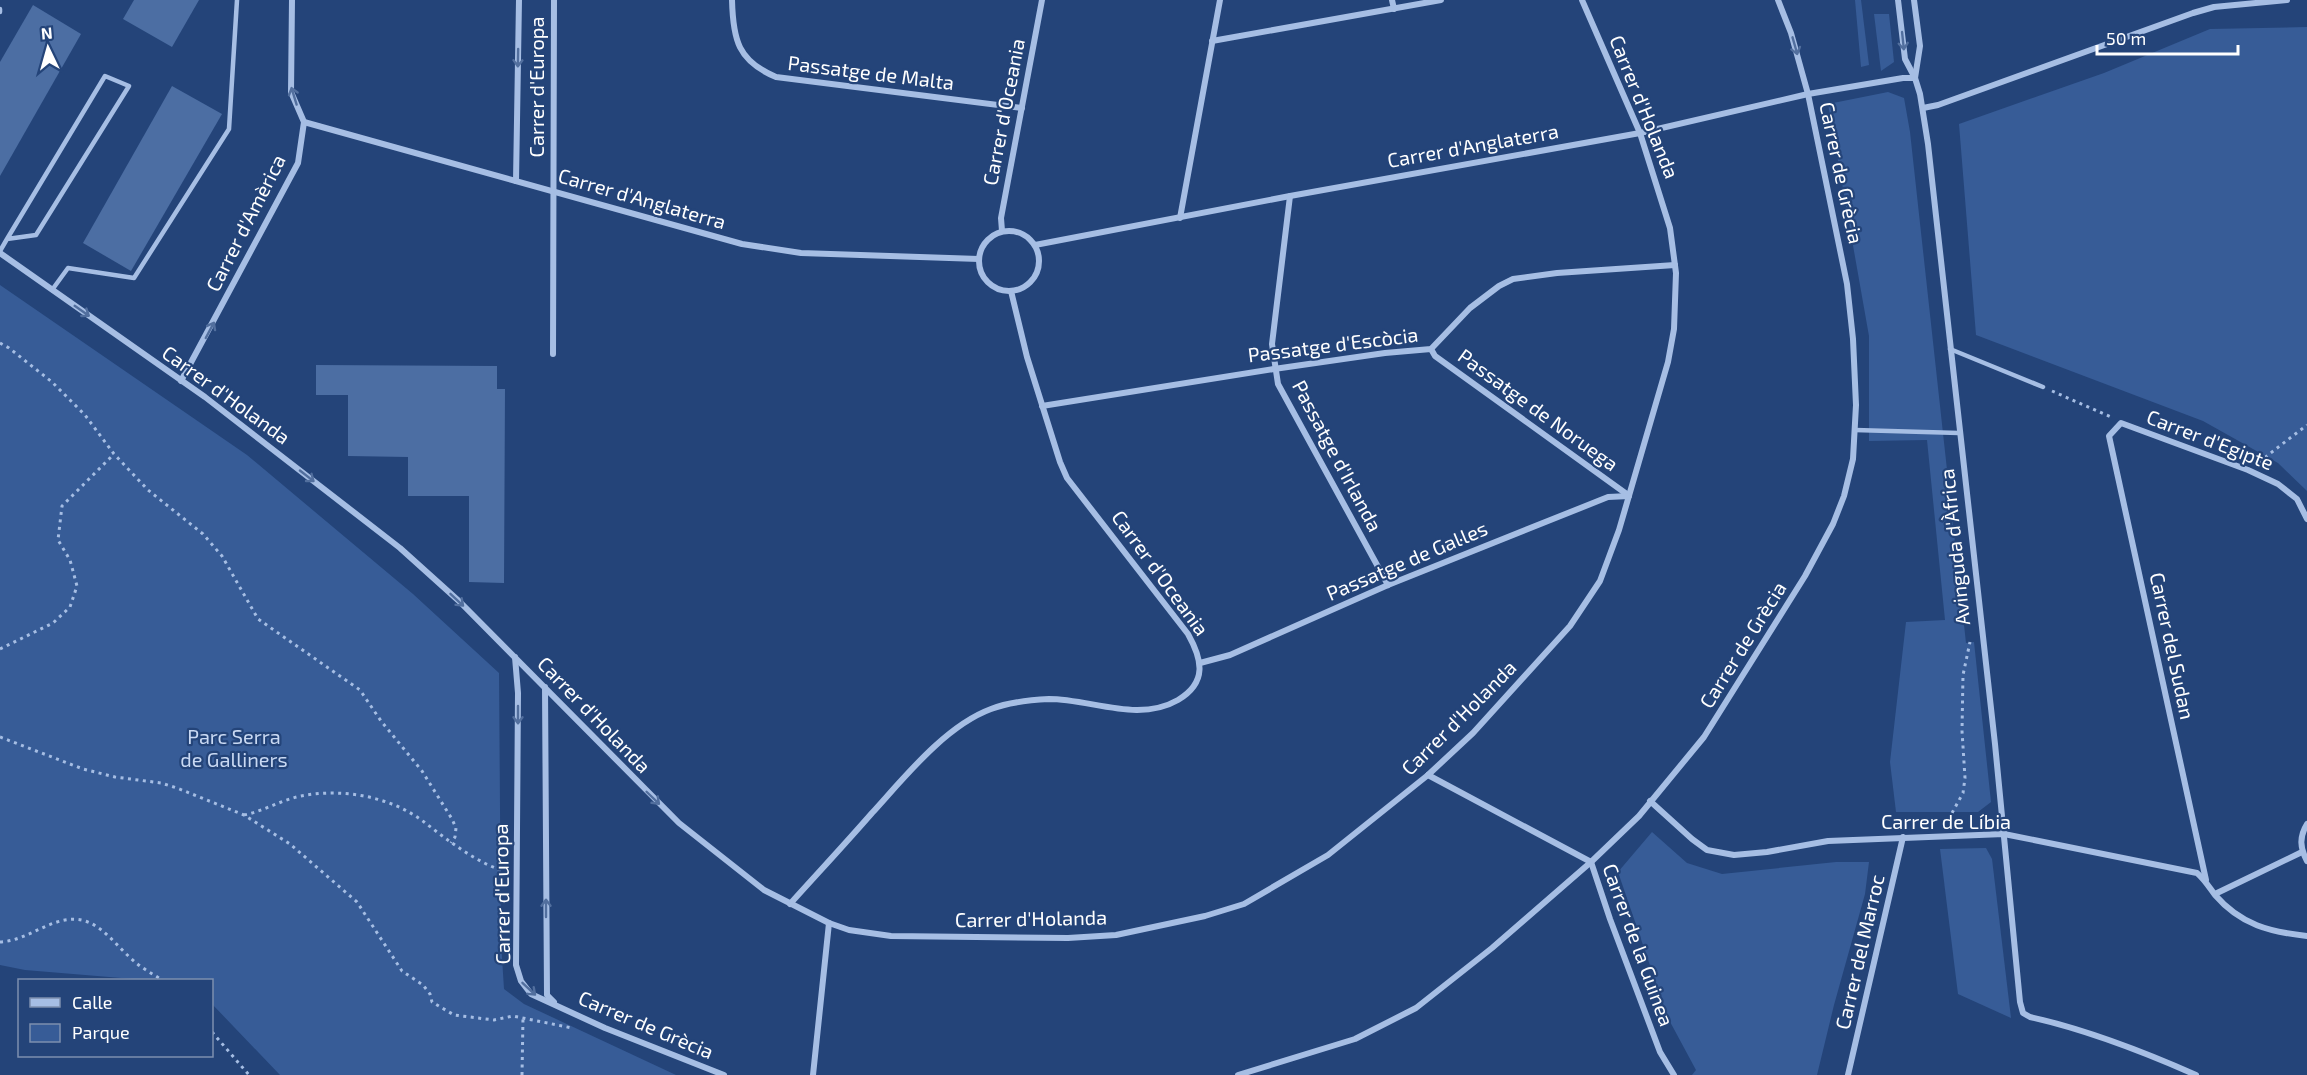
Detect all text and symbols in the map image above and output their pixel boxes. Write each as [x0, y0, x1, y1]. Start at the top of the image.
street label: Carrer d'Europa [524, 17, 548, 157]
north arrow [18, 18, 78, 78]
scale bar [2097, 18, 2238, 56]
text: N [40, 23, 53, 43]
text: 50 m [2106, 27, 2146, 49]
one-way arrow [1898, 30, 1909, 50]
street label: Carrer d'Holanda [1605, 32, 1685, 182]
street label: Carrer d'Oceania [977, 36, 1029, 187]
one-way arrow [1790, 36, 1801, 55]
one-way arrow [512, 48, 524, 68]
street label: Passatge de Malta [787, 50, 956, 94]
one-way arrow [288, 87, 299, 106]
street label: Carrer de Grècia [1815, 100, 1869, 246]
street label: Carrer d'Anglaterra [1385, 118, 1560, 172]
street label: Carrer d'Amèrica [200, 150, 290, 295]
street label: Carrer d'Anglaterra [556, 163, 729, 233]
one-way arrow [74, 305, 90, 317]
one-way arrow [205, 321, 216, 339]
street label: Passatge d'Escòcia [1246, 322, 1420, 366]
street label: Carrer d'Holanda [158, 340, 295, 449]
street label: Passatge de Noruega [1454, 343, 1623, 475]
street label: Passatge d'Irlanda [1288, 376, 1388, 535]
street label: Carrer d'Egipte [2144, 404, 2277, 474]
street label: Avinguda d'Àfrica [1934, 468, 1974, 627]
one-way arrow [299, 469, 315, 482]
street label: Carrer d'Oceania [1107, 505, 1214, 640]
street label: Passatge de Gal·les [1323, 515, 1491, 605]
street label: Carrer del Sudan [2146, 570, 2200, 722]
street label: Carrer de Grècia [1694, 577, 1791, 712]
one-way arrow [450, 593, 465, 607]
street label: Carrer d'Holanda [533, 651, 656, 777]
street label: Carrer d'Holanda [1396, 655, 1521, 780]
one-way arrow [512, 704, 524, 724]
park label: Parc Serra de Galliners [180, 724, 288, 771]
one-way arrow [646, 791, 661, 806]
street label: Carrer de Líbia [1881, 809, 2011, 833]
street label: Carrer d'Europa [488, 823, 514, 965]
street label: Carrer de la Guinea [1598, 860, 1680, 1029]
street label: Carrer del Marroc [1830, 872, 1889, 1032]
one-way arrow [540, 899, 552, 919]
street label: Carrer d'Holanda [955, 905, 1107, 931]
legend [18, 979, 213, 1057]
one-way arrow [522, 982, 537, 996]
street label: Carrer de Grècia [575, 985, 718, 1063]
text: Calle [72, 991, 113, 1013]
text: Parque [72, 1021, 130, 1043]

